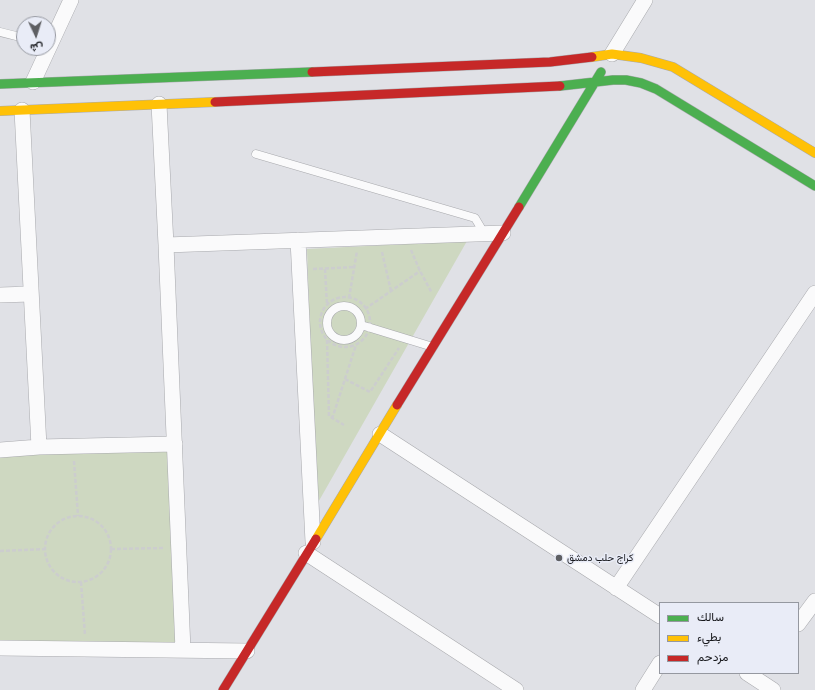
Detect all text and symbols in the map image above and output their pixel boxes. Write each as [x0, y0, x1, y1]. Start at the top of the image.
north arrow [16, 16, 56, 56]
text: ش [30, 41, 44, 54]
place label: كراج حلب دمشق [567, 552, 633, 564]
marker: كراج حلب دمشق [554, 553, 564, 563]
legend [659, 602, 799, 674]
text: سالك [697, 610, 724, 624]
text: بطيء [697, 630, 721, 644]
text: مزدحم [697, 650, 728, 664]

